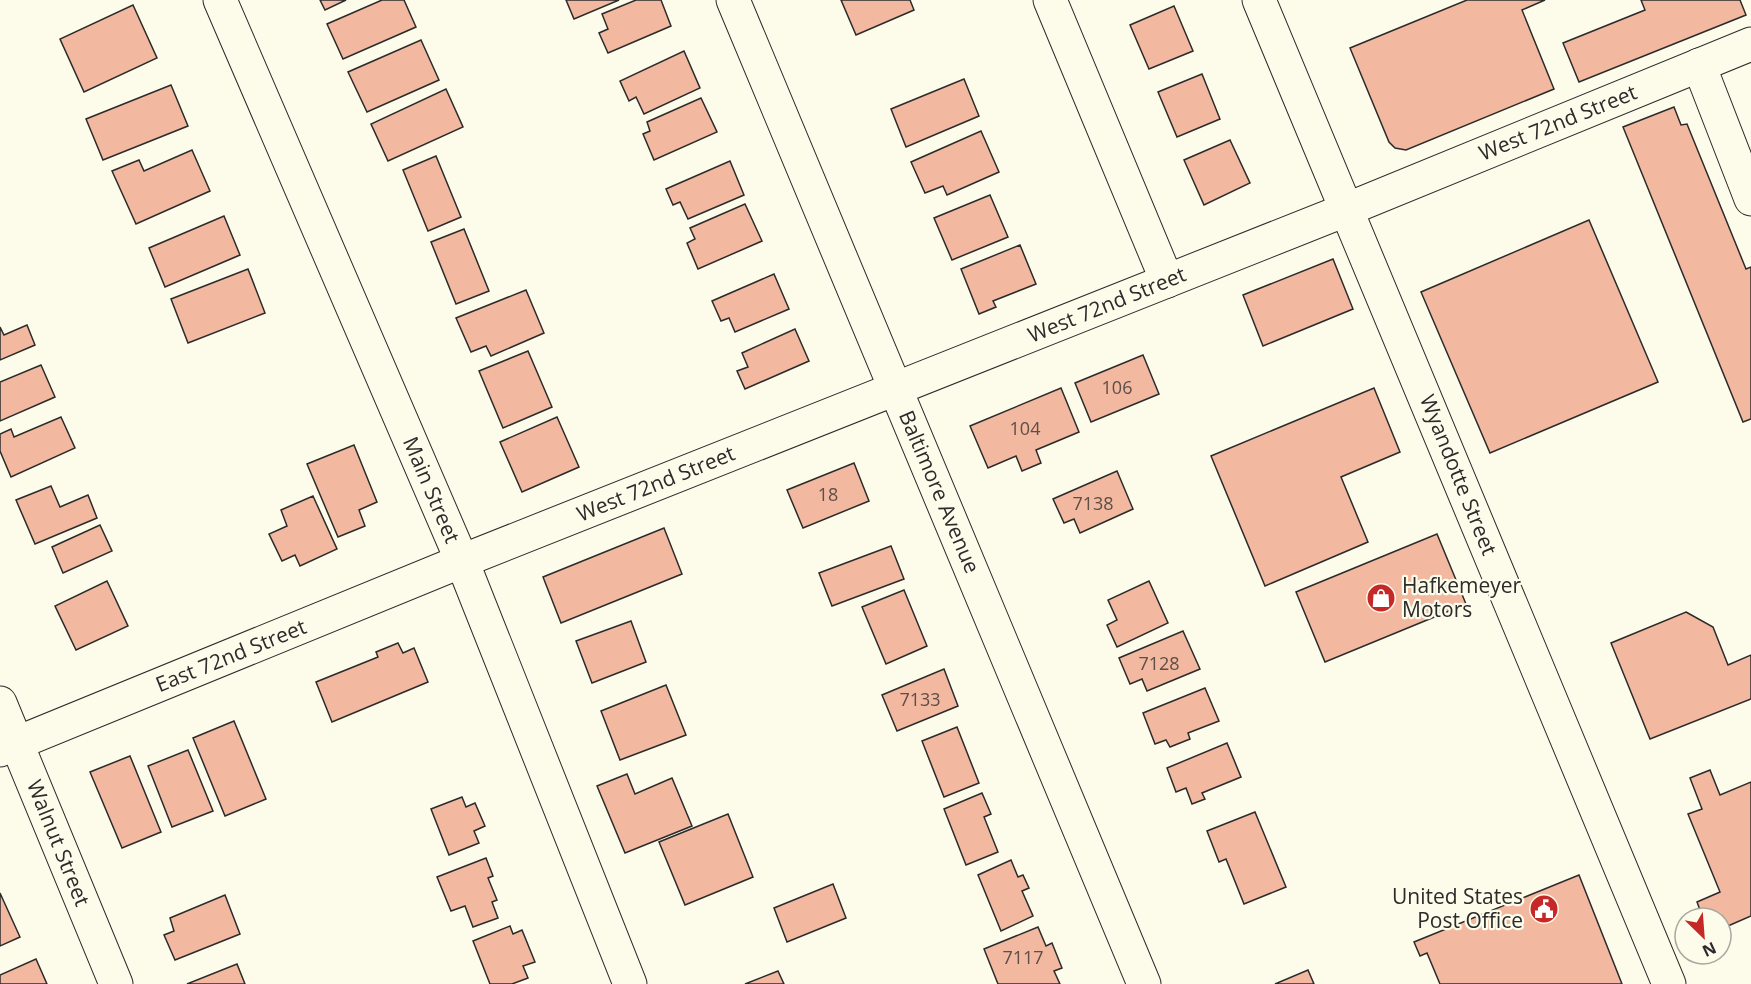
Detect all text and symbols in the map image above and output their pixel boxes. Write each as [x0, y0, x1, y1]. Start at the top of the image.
street label: West 72nd Street [1475, 78, 1641, 167]
street label: West 72nd Street [1024, 260, 1190, 349]
house number: 106 [1102, 375, 1132, 399]
street label: Wyandotte Street [1414, 390, 1504, 559]
street label: Baltimore Avenue [893, 406, 987, 577]
house number: 104 [1010, 416, 1040, 440]
street label: Main Street [397, 432, 467, 547]
street label: West 72nd Street [573, 439, 739, 528]
house number: 18 [818, 482, 838, 506]
house number: 7138 [1072, 491, 1114, 515]
place label: Hafkemeyer Motors [1402, 571, 1522, 623]
shop icon: Hafkemeyer Motors [1365, 582, 1397, 614]
street label: East 72nd Street [151, 612, 310, 698]
house number: 7128 [1138, 651, 1180, 675]
house number: 7133 [899, 687, 941, 711]
street label: Walnut Street [21, 775, 97, 910]
place label: United States Post Office [1392, 882, 1523, 934]
public building icon: United States Post Office [1528, 893, 1560, 925]
north arrow [1673, 906, 1733, 966]
text: N [1699, 937, 1720, 962]
house number: 7117 [1002, 945, 1044, 969]

